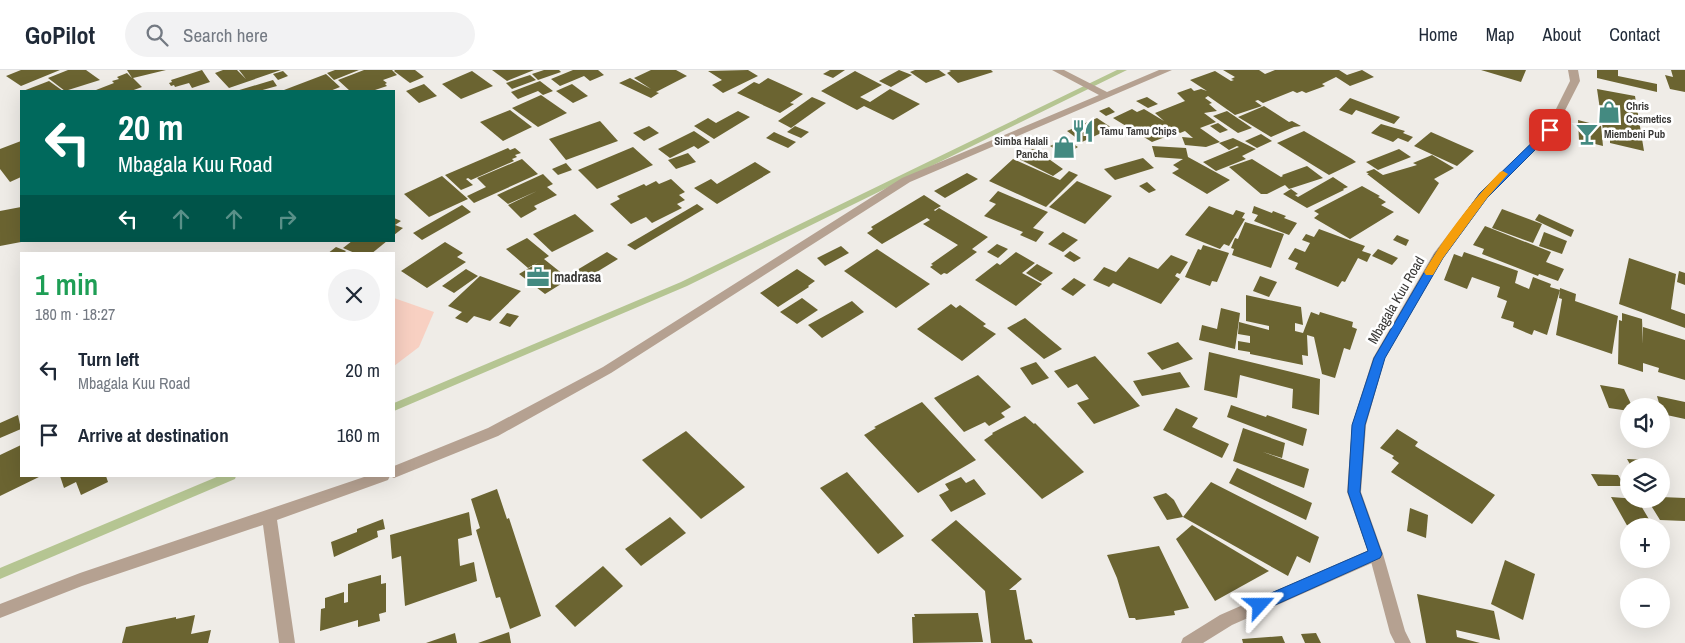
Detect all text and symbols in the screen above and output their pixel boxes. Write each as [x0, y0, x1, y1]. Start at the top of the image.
search box [125, 12, 475, 57]
text: GoPilot [25, 19, 95, 51]
icon: search [143, 21, 171, 49]
text: Search here [183, 22, 268, 48]
text: Home [1418, 22, 1458, 47]
text: Map [1486, 22, 1515, 47]
text: About [1543, 22, 1581, 47]
text: Contact [1609, 22, 1660, 47]
shop icon: Chris Cosmetics [1596, 99, 1622, 125]
place label: Chris Cosmetics [1626, 99, 1672, 126]
text: 20 m [118, 104, 183, 151]
pin [1529, 109, 1571, 151]
icon: left [35, 110, 100, 175]
icon: arrive [1536, 116, 1564, 144]
restaurant icon: Tamu Tamu Chips [1070, 118, 1096, 144]
bar icon: Miembeni Pub [1574, 121, 1600, 147]
place label: Tamu Tamu Chips [1100, 124, 1177, 138]
place label: Miembeni Pub [1604, 127, 1666, 141]
place label: Simba Halali Pancha [994, 134, 1048, 161]
shop icon: Simba Halali Pancha [1051, 134, 1077, 160]
text: Mbagala Kuu Road [118, 149, 272, 179]
icon: left [114, 205, 142, 233]
icon: ahead [167, 205, 195, 233]
icon: ahead [220, 205, 248, 233]
icon: right [273, 205, 301, 233]
street label: Mbagala Kuu Road [1364, 253, 1428, 347]
text: 1 min [35, 264, 98, 304]
office icon: madrasa [525, 264, 551, 290]
place label: madrasa [554, 268, 602, 286]
button: close [328, 269, 380, 321]
text: 180 m · 18:27 [35, 303, 115, 325]
text: Turn left [78, 346, 139, 372]
icon: left [35, 356, 63, 384]
text: 20 m [345, 357, 380, 383]
text: Mbagala Kuu Road [78, 372, 190, 394]
map controls [1620, 398, 1670, 628]
button: sound [1620, 398, 1670, 448]
icon: arrive [35, 421, 63, 449]
text: Arrive at destination [78, 422, 229, 448]
text: 160 m [337, 422, 380, 448]
button: layers [1620, 458, 1670, 508]
button: + [1620, 518, 1670, 568]
position arrow [1233, 578, 1285, 630]
button: − [1620, 578, 1670, 628]

